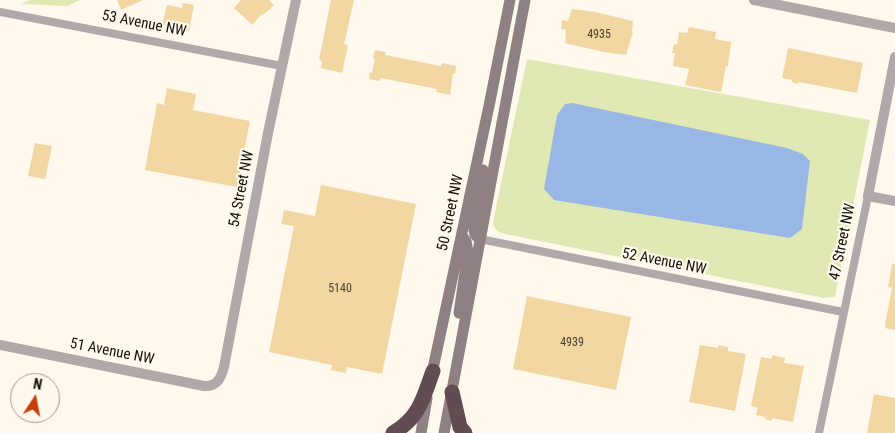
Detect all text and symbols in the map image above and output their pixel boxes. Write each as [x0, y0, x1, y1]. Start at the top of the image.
street label: 53 Avenue NW [100, 7, 188, 41]
house number: 4935 [587, 28, 611, 42]
street label: 54 Street NW [226, 149, 258, 229]
street label: 50 Street NW [434, 173, 468, 253]
street label: 47 Street NW [826, 202, 860, 282]
street label: 52 Avenue NW [620, 245, 708, 279]
house number: 5140 [328, 282, 352, 296]
street label: 51 Avenue NW [68, 335, 156, 369]
house number: 4939 [560, 336, 584, 350]
north arrow [10, 373, 60, 423]
text: N [32, 376, 43, 393]

